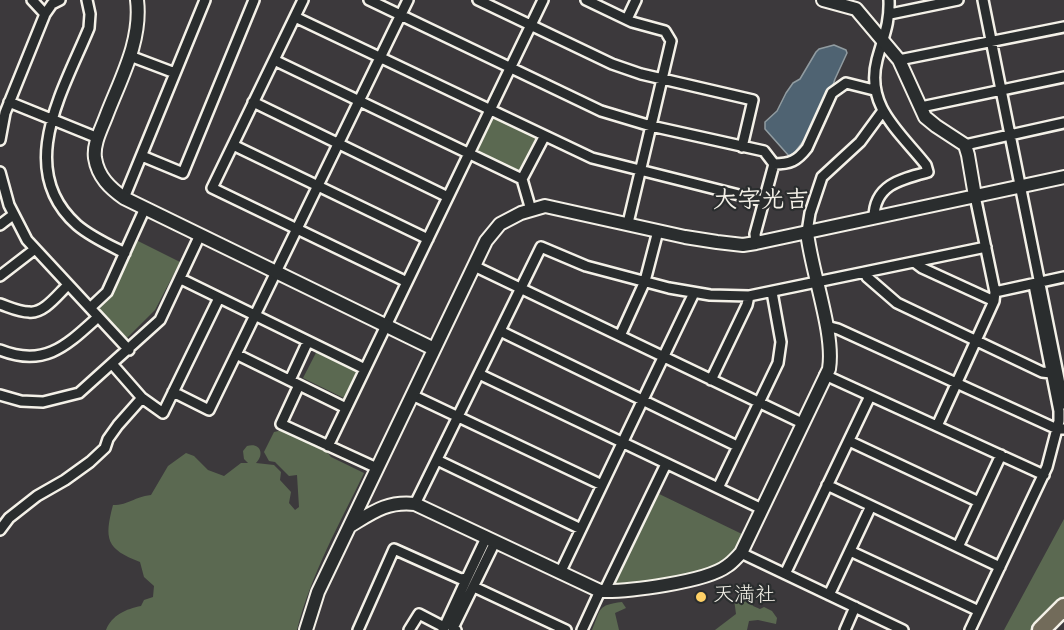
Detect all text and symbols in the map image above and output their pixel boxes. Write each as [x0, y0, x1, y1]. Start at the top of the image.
district label: 大字光吉 [713, 188, 809, 216]
place label: 天満社 [713, 584, 776, 610]
marker: 天満社 [694, 590, 708, 604]

